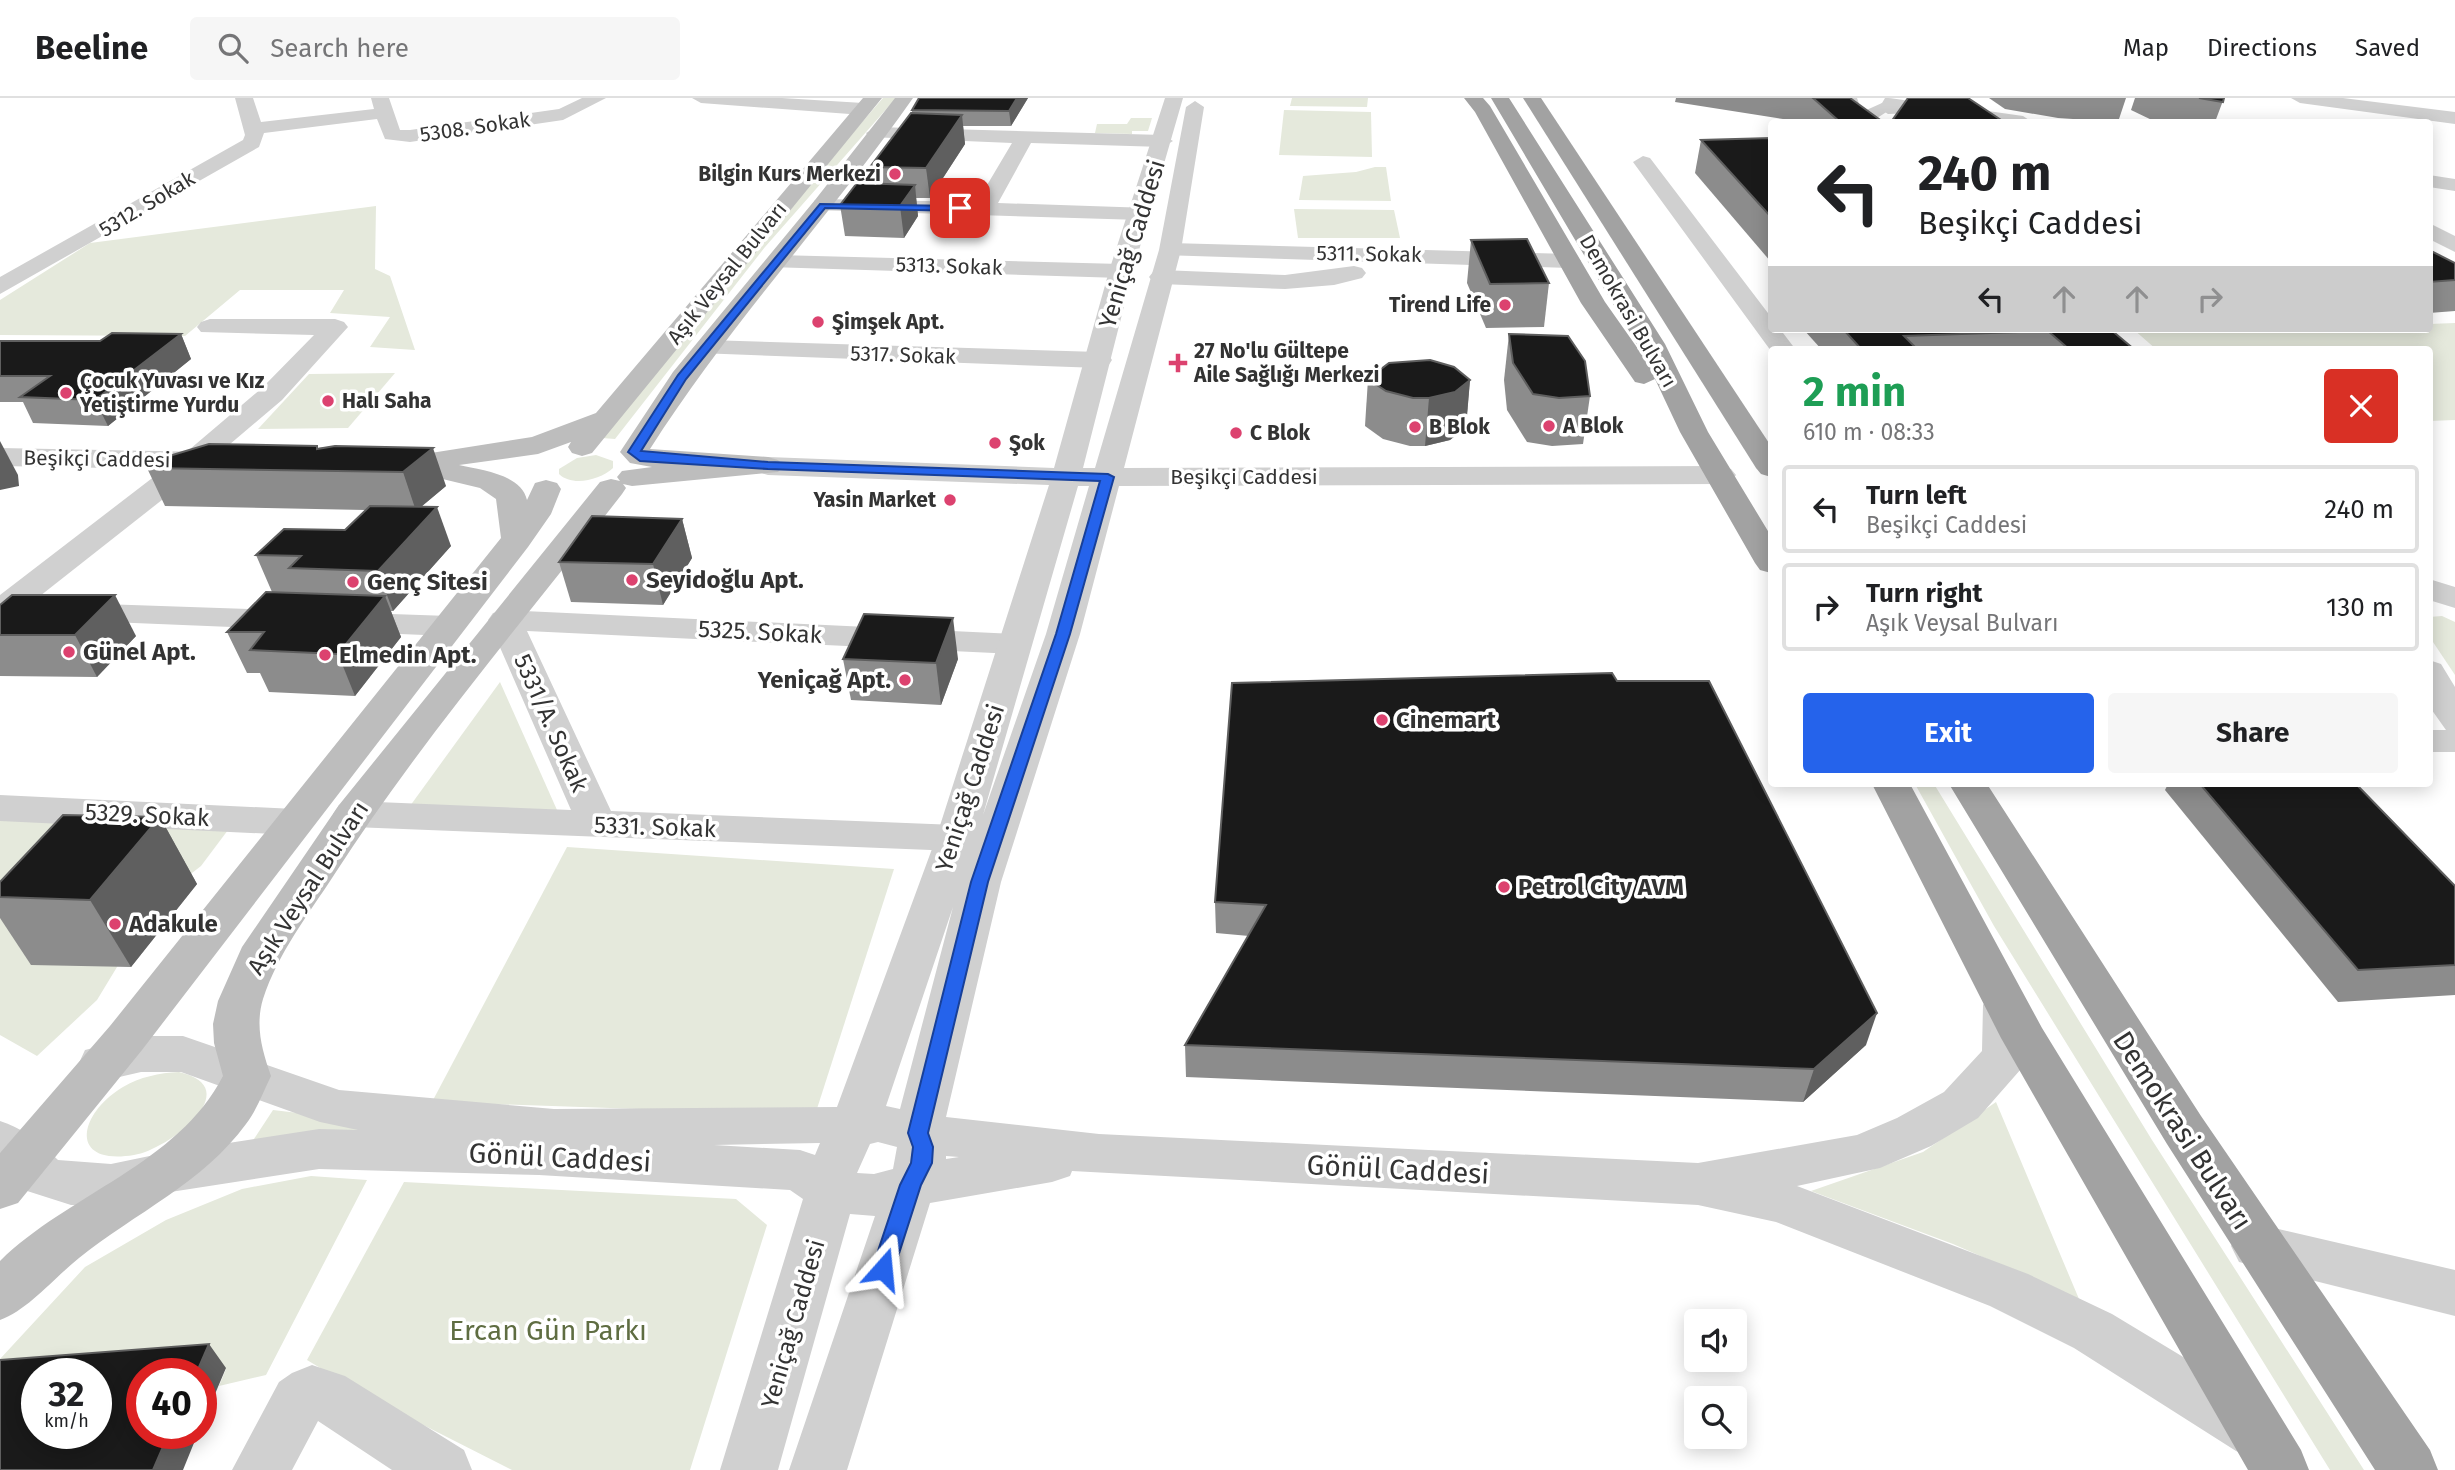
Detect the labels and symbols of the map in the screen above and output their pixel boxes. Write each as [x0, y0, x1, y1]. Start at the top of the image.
street label: 5308. Sokak [418, 106, 532, 148]
street label: Yeniçağ Caddesi [1093, 156, 1171, 332]
place label: Bilgin Kurs Merkezi [698, 161, 881, 187]
street label: 5312. Sokak [95, 165, 200, 243]
marker: Bilgin Kurs Merkezi [887, 166, 903, 182]
pin [930, 178, 990, 238]
street label: Aşık Veysal Bulvarı [662, 197, 792, 349]
street label: Demokrasi Bulvarı [1574, 230, 1682, 392]
street label: 5311. Sokak [1316, 240, 1422, 268]
street label: 5313. Sokak [895, 251, 1003, 281]
place label: Tirend Life [1389, 292, 1491, 318]
marker: Tirend Life [1497, 297, 1513, 313]
place label: Şimşek Apt. [832, 309, 944, 335]
marker: Şimşek Apt. [810, 314, 826, 330]
place label: 27 No'lu Gültepe Aile Sağlığı Merkezi [1193, 338, 1379, 388]
street label: 5317. Sokak [850, 340, 957, 370]
marker: 27 No'lu Gültepe Aile Sağlığı Merkezi [1168, 353, 1188, 373]
place label: Çocuk Yuvası ve Kız Yetiştirme Yurdu [79, 368, 265, 418]
marker: Çocuk Yuvası ve Kız Yetiştirme Yurdu [58, 385, 74, 401]
place label: Halı Saha [342, 388, 432, 414]
marker: Halı Saha [320, 393, 336, 409]
place label: A Blok [1562, 413, 1624, 439]
place label: B Blok [1429, 414, 1490, 440]
marker: A Blok [1541, 418, 1557, 434]
marker: B Blok [1407, 419, 1423, 435]
place label: C Blok [1250, 420, 1310, 446]
marker: C Blok [1228, 425, 1244, 441]
place label: Şok [1009, 430, 1045, 456]
marker: Şok [987, 435, 1003, 451]
street label: Beşikçi Caddesi [23, 445, 171, 473]
street label: Beşikçi Caddesi [1170, 464, 1318, 490]
place label: Yasin Market [812, 487, 937, 513]
marker: Yasin Market [942, 492, 958, 508]
place label: Seyidoğlu Apt. [646, 566, 804, 594]
place label: Genç Sitesi [367, 568, 488, 597]
marker: Seyidoğlu Apt. [624, 572, 640, 588]
marker: Genç Sitesi [345, 574, 361, 590]
street label: 5325. Sokak [697, 615, 823, 649]
place label: Günel Apt. [83, 638, 196, 666]
place label: Elmedin Apt. [339, 641, 477, 669]
marker: Günel Apt. [61, 644, 77, 660]
marker: Elmedin Apt. [317, 647, 333, 663]
street label: 5331/A. Sokak [508, 650, 594, 797]
place label: Yeniçağ Apt. [757, 666, 891, 695]
marker: Yeniçağ Apt. [897, 672, 913, 688]
street label: Yeniçağ Caddesi [930, 701, 1010, 875]
place label: Cinemart [1396, 706, 1497, 734]
marker: Cinemart [1374, 712, 1390, 728]
street label: Aşık Veysal Bulvarı [242, 796, 374, 980]
street label: 5329. Sokak [84, 798, 211, 832]
street label: 5331. Sokak [594, 811, 717, 843]
place label: Petrol City AVM [1518, 873, 1684, 901]
marker: Petrol City AVM [1496, 879, 1512, 895]
place label: Adakule [128, 910, 218, 938]
marker: Adakule [107, 916, 123, 932]
street label: Demokrasi Bulvarı [2106, 1025, 2259, 1236]
street label: Gönül Caddesi [468, 1136, 652, 1179]
street label: Gönül Caddesi [1306, 1148, 1490, 1191]
position arrow [846, 1232, 920, 1306]
street label: Yeniçağ Caddesi [755, 1236, 831, 1412]
park label: Ercan Gün Parkı [449, 1314, 647, 1347]
speed limit sign: 40 [126, 1358, 217, 1449]

